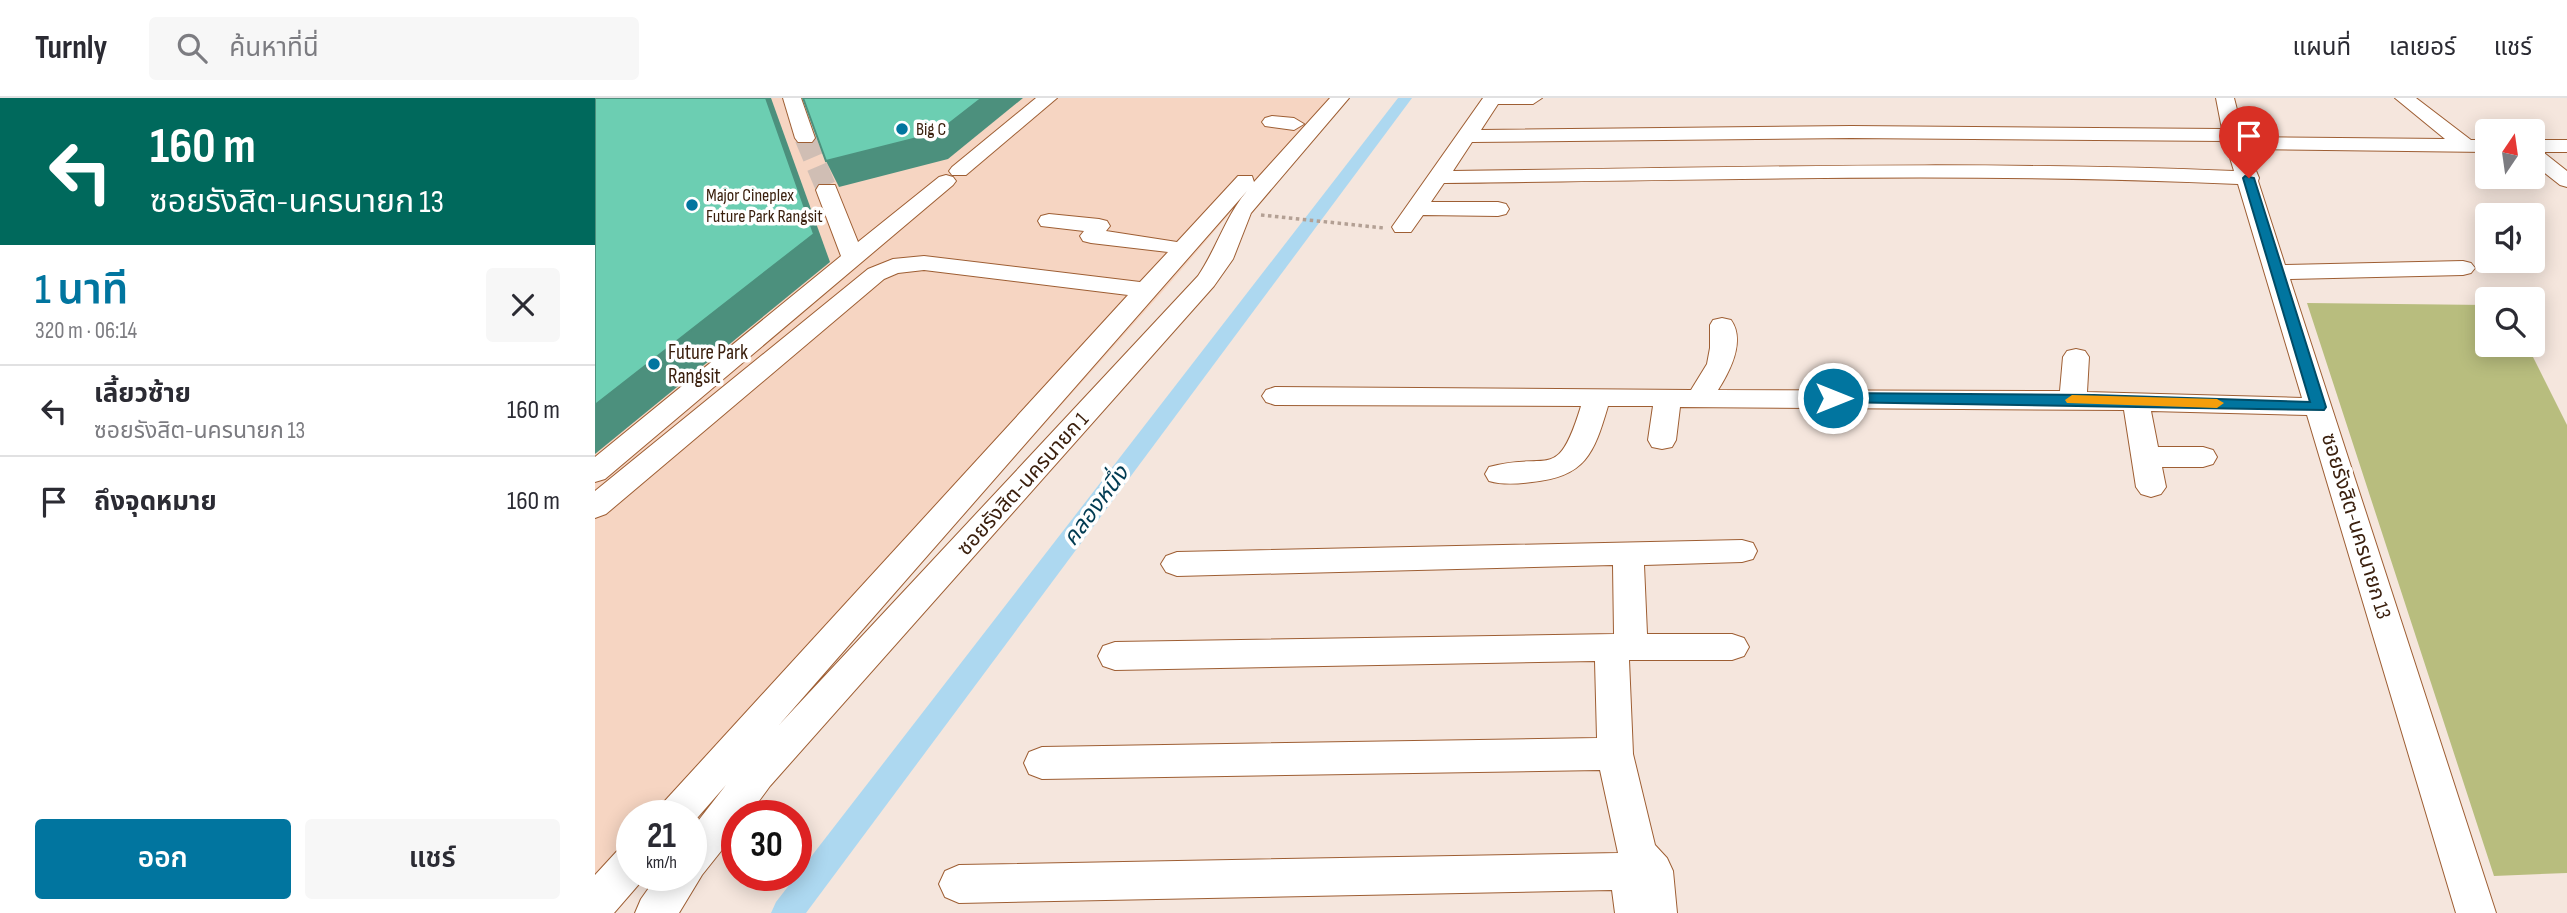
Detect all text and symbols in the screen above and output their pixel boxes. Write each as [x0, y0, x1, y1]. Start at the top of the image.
search box [149, 17, 639, 80]
text: Turnly [35, 28, 107, 68]
icon: search [173, 29, 211, 67]
text: ค้นหาที่นี่ [229, 33, 319, 64]
text: แผนที่ [2293, 33, 2351, 62]
text: เลเยอร์ [2389, 33, 2456, 62]
text: แชร์ [2494, 33, 2532, 62]
pin [2219, 106, 2279, 178]
icon: arrive [2230, 117, 2268, 155]
text: 160 m [150, 118, 256, 177]
place label: Big C [916, 119, 946, 140]
north arrow [2475, 119, 2545, 189]
map controls [2475, 119, 2545, 357]
marker: Big C [894, 121, 910, 137]
icon: left [35, 126, 126, 217]
text: ซอยรังสิต-นครนายก 13 [150, 183, 444, 222]
place label: Major Cineplex Future Park Rangsit [706, 185, 823, 227]
marker: Major Cineplex Future Park Rangsit [684, 197, 700, 213]
button: sound [2475, 203, 2545, 273]
text: 1 นาที [35, 265, 128, 316]
button: close [486, 268, 560, 342]
button: search [2475, 287, 2545, 357]
text: 320 m · 06:14 [35, 317, 137, 345]
place label: Future Park Rangsit [668, 340, 748, 389]
marker: Future Park Rangsit [646, 356, 662, 372]
position arrow [1796, 361, 1870, 435]
text: เลี้ยวซ้าย [94, 379, 191, 410]
icon: left [35, 392, 73, 430]
text: 160 m [507, 395, 560, 426]
street label: ซอยรังสิต-นครนายก 1 [952, 407, 1094, 561]
text: ซอยรังสิต-นครนายก 13 [94, 417, 305, 445]
street label: ซอยรังสิต-นครนายก 13 [2316, 430, 2396, 622]
water label: คลองหนึ่ง [1055, 457, 1136, 551]
icon: arrive [35, 483, 73, 521]
text: 160 m [507, 486, 560, 517]
text: ถึงจุดหมาย [94, 487, 217, 518]
speed limit sign: 30 [721, 800, 812, 891]
text: 21 [647, 815, 676, 858]
button: ออก [35, 819, 291, 899]
button: แชร์ [305, 819, 560, 899]
text: km/h [646, 852, 677, 873]

